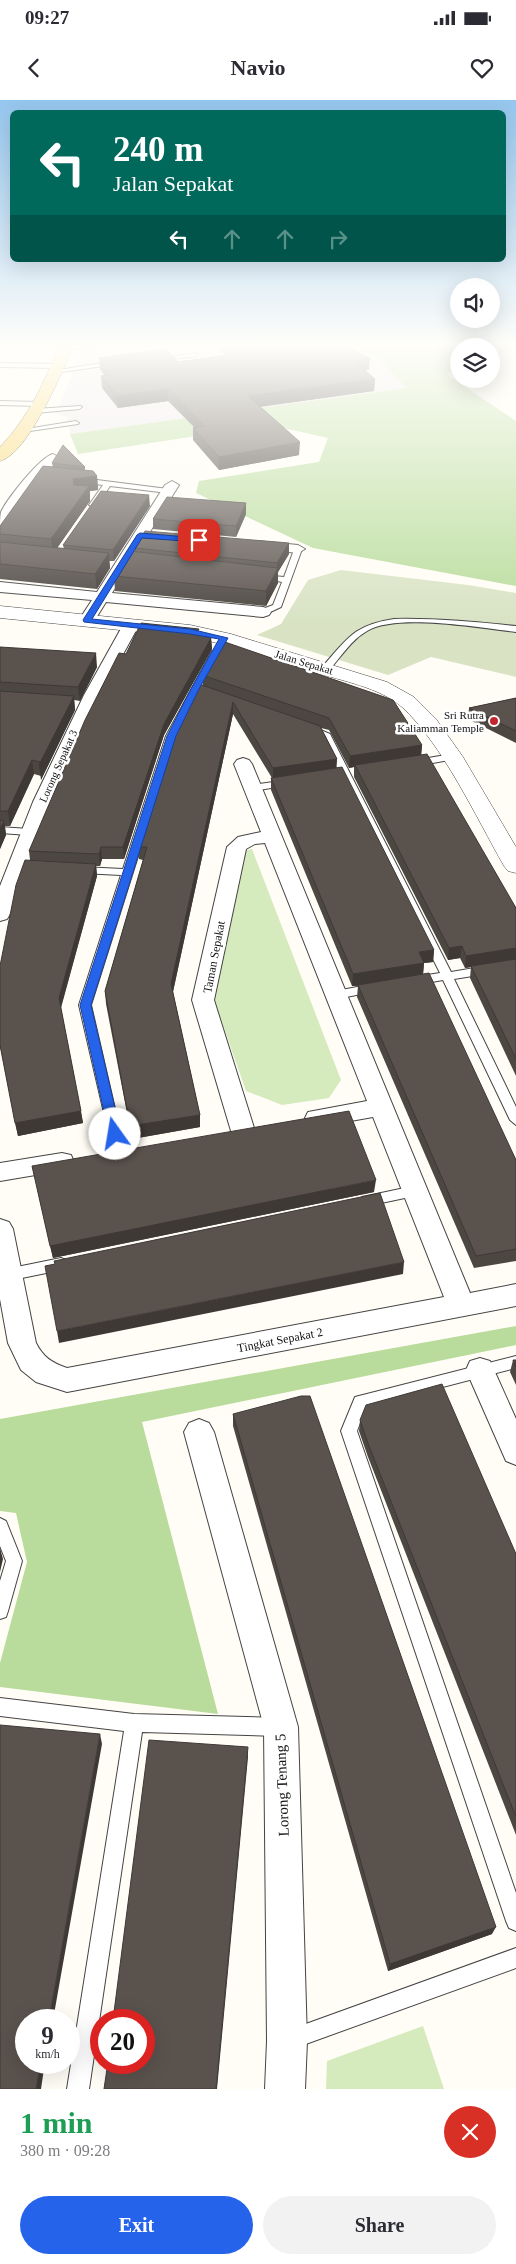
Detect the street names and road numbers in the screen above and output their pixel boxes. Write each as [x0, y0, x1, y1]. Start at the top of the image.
street label: Jalan Sepakat [273, 647, 335, 677]
street label: Lorong Sepakat 3 [37, 727, 80, 804]
street label: Taman Sepakat [200, 919, 228, 994]
street label: Tingkat Sepakat 2 [236, 1325, 324, 1355]
street label: Lorong Tenang 5 [272, 1733, 292, 1837]

